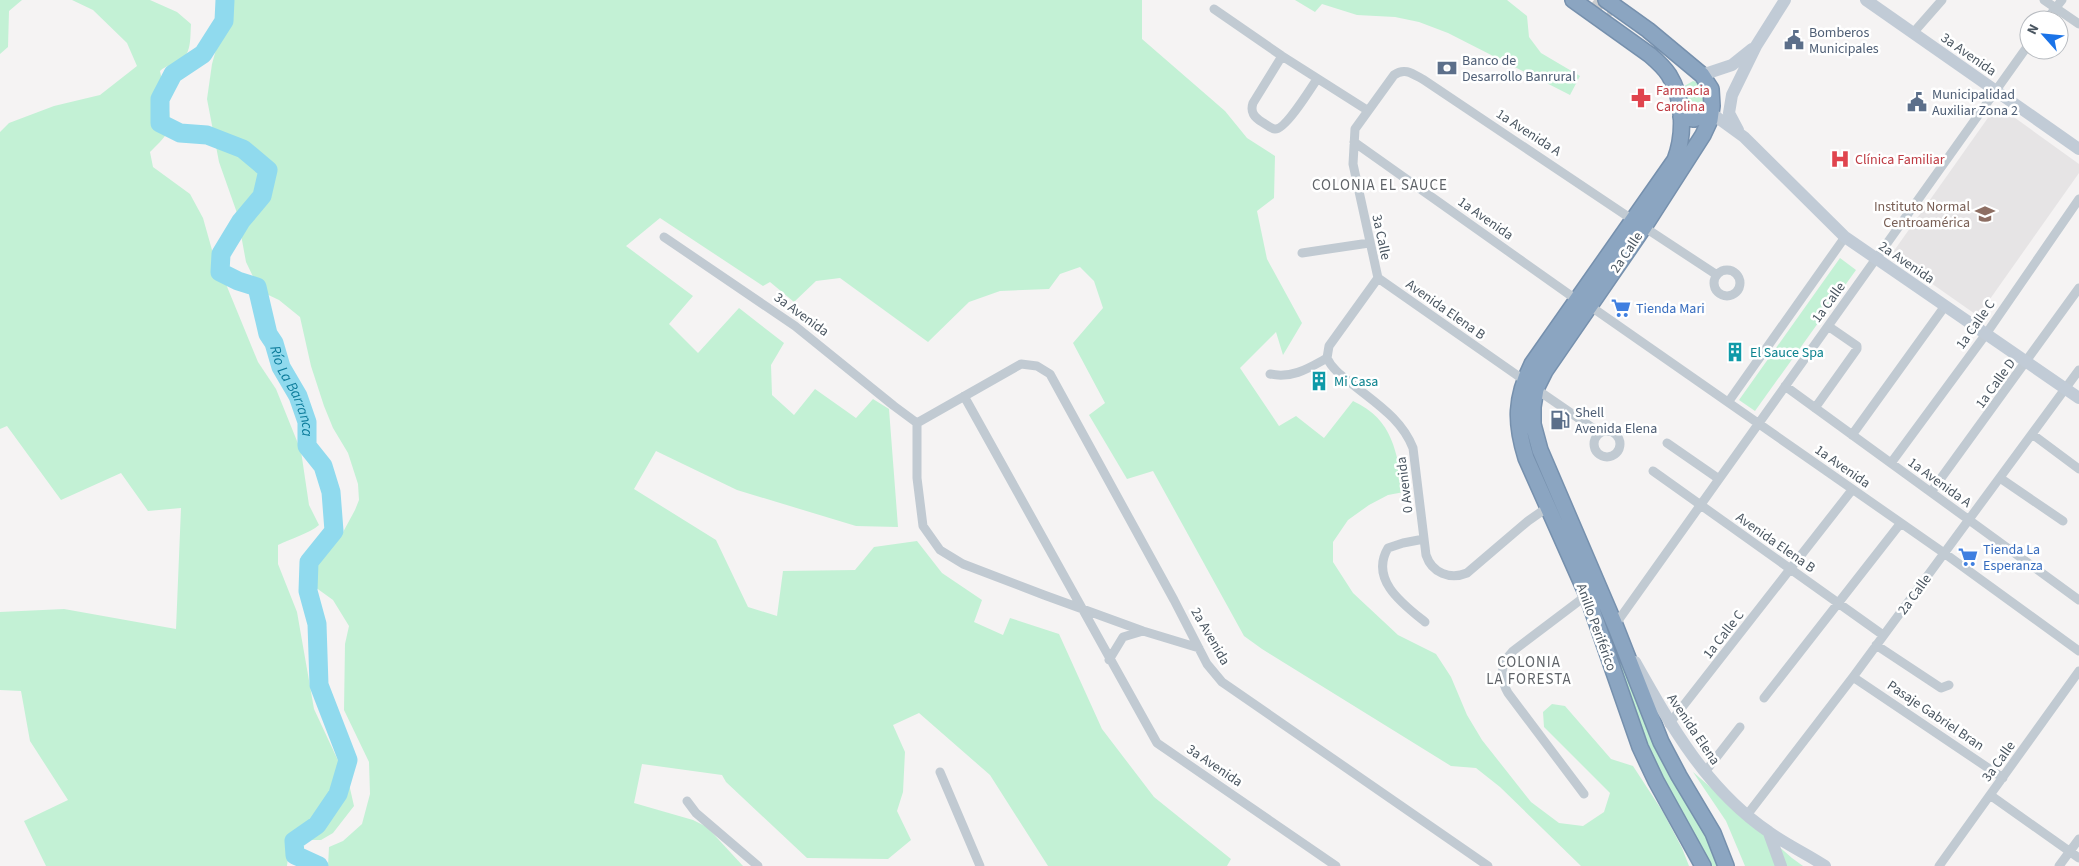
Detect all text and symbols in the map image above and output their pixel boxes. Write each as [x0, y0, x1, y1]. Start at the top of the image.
north arrow [2019, 10, 2069, 60]
text: N [2022, 21, 2044, 38]
place label: Bomberos Municipales [1809, 23, 1879, 59]
street label: 3a Avenida [1937, 28, 2000, 81]
public building icon: Bomberos Municipales [1783, 29, 1805, 51]
place label: Banco de Desarrollo Banrural [1462, 51, 1576, 87]
bank icon: Banco de Desarrollo Banrural [1436, 57, 1458, 79]
place label: Farmacia Carolina [1656, 81, 1710, 117]
place label: Municipalidad Auxiliar Zona 2 [1932, 85, 2018, 121]
pharmacy icon: Farmacia Carolina [1630, 87, 1652, 109]
public building icon: Municipalidad Auxiliar Zona 2 [1906, 91, 1928, 113]
street label: 1a Avenida A [1492, 104, 1565, 162]
hospital icon: Clínica Familiar [1829, 148, 1851, 170]
place label: Clínica Familiar [1855, 150, 1945, 170]
district label: COLONIA EL SAUCE [1312, 175, 1448, 196]
street label: 1a Avenida [1454, 192, 1517, 245]
place label: Instituto Normal Centroamérica [1874, 197, 1970, 233]
school or university icon: Instituto Normal Centroamérica [1974, 203, 1996, 225]
street label: 3a Calle [1366, 213, 1396, 262]
street label: 2a Calle [1606, 228, 1648, 277]
street label: 2a Avenida [1874, 237, 1938, 289]
street label: Avenida Elena B [1401, 275, 1489, 345]
street label: 1a Calle [1807, 278, 1850, 327]
street label: 3a Avenida [770, 288, 833, 342]
street label: 1a Calle C [1951, 296, 2000, 354]
supermarket icon: Tienda Mari [1610, 297, 1632, 319]
place label: Tienda Mari [1636, 299, 1705, 319]
building icon: El Sauce Spa [1724, 341, 1746, 363]
water label: Río La Barranca [264, 343, 317, 436]
place label: El Sauce Spa [1750, 343, 1824, 363]
street label: 1a Calle D [1971, 355, 2021, 413]
building icon: Mi Casa [1308, 370, 1330, 392]
place label: Mi Casa [1334, 372, 1378, 392]
place label: Shell Avenida Elena [1575, 403, 1657, 439]
fuel station icon: Shell Avenida Elena [1549, 409, 1571, 431]
street label: 1a Avenida [1811, 440, 1874, 493]
street label: 1a Avenida A [1904, 453, 1976, 513]
street label: 0 Avenida [1392, 456, 1418, 514]
street label: Avenida Elena B [1731, 508, 1819, 578]
place label: Tienda La Esperanza [1983, 540, 2043, 576]
supermarket icon: Tienda La Esperanza [1957, 546, 1979, 568]
street label: 2a Calle [1893, 570, 1936, 619]
street label: Anillo Periférico [1571, 581, 1621, 674]
street label: 2a Avenida [1186, 604, 1235, 669]
street label: 1a Calle C [1698, 606, 1749, 663]
district label: COLONIA LA FORESTA [1486, 652, 1572, 690]
street label: Pasaje Gabriel Bran [1883, 676, 1988, 756]
street label: Avenida Elena [1662, 690, 1724, 769]
street label: 3a Calle [1977, 737, 2020, 786]
street label: 3a Avenida [1182, 740, 1246, 792]

